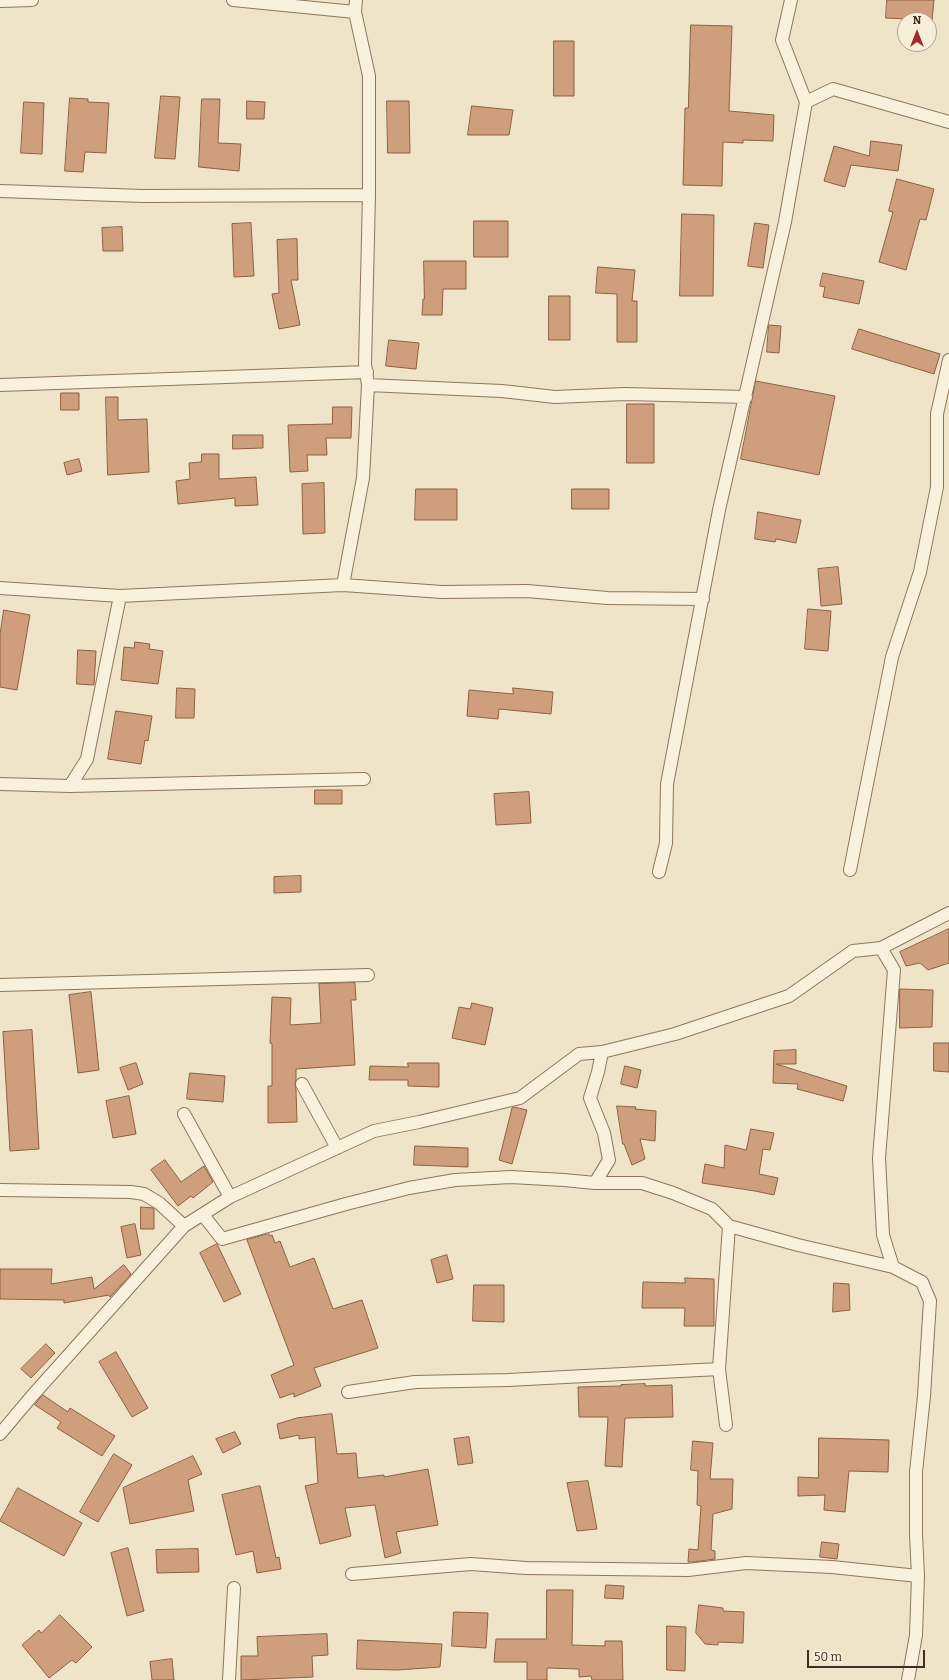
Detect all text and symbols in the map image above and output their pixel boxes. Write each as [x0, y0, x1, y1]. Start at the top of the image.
north arrow [897, 12, 937, 52]
text: N [913, 14, 921, 27]
scale bar [809, 1642, 927, 1668]
text: 50 m [814, 1650, 842, 1664]

